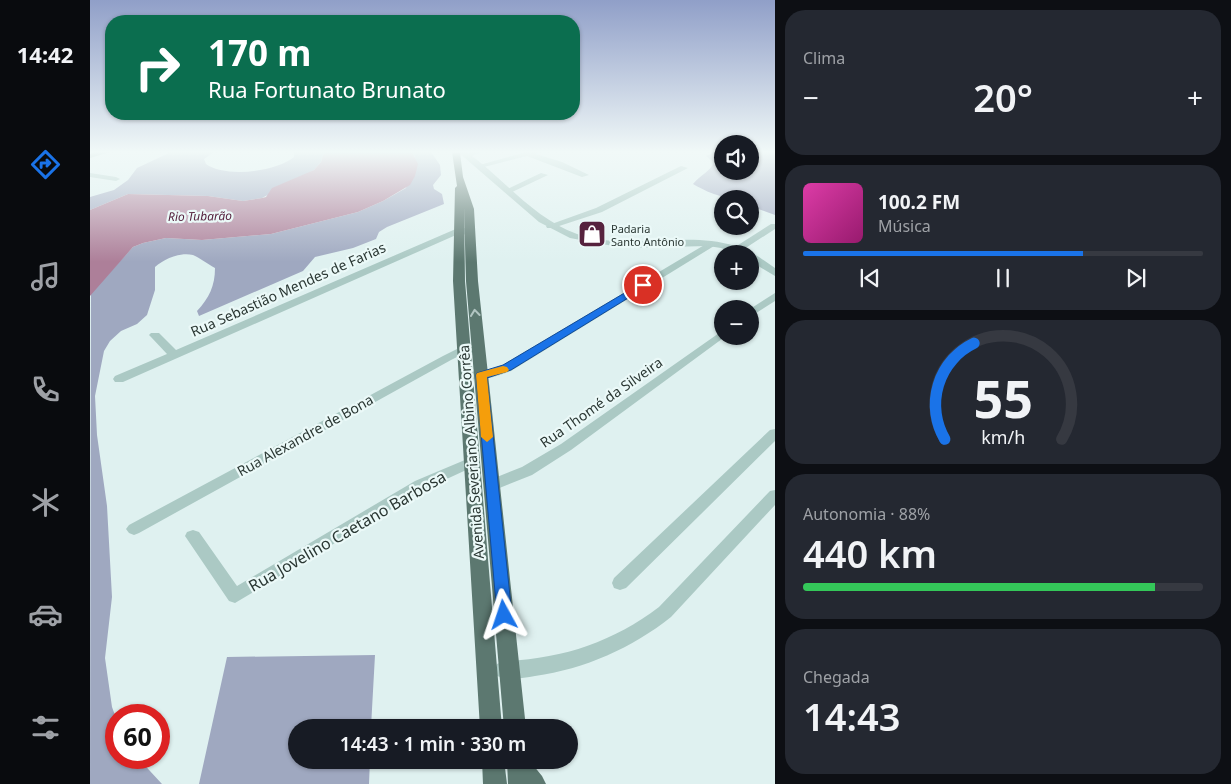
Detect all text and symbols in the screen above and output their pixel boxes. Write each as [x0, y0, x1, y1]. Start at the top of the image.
text: 170 m [208, 29, 311, 76]
icon: right [125, 35, 190, 100]
text: 14:42 [17, 39, 73, 69]
text: Clima [803, 47, 845, 69]
text: 20° [973, 71, 1033, 123]
text: Rua Fortunato Brunato [208, 74, 446, 104]
text: − [803, 78, 819, 116]
text: + [1187, 78, 1203, 116]
map controls [714, 135, 759, 345]
button: sound [714, 135, 759, 180]
icon: directions [28, 147, 63, 182]
text: 100.2 FM [878, 189, 960, 215]
button: search [714, 190, 759, 235]
water label: Rio Tubarão [168, 207, 232, 225]
text: Música [878, 215, 931, 237]
shop icon: Padaria Santo Antônio [577, 219, 607, 249]
place label: Padaria Santo Antônio [611, 221, 685, 249]
street label: Rua Sebastião Mendes de Farias [188, 237, 389, 341]
button: + [714, 245, 759, 290]
icon: music [28, 259, 63, 294]
pin [622, 264, 664, 306]
icon: previous [856, 264, 884, 292]
icon: pause [989, 264, 1017, 292]
icon: next [1122, 264, 1150, 292]
icon: arrive [629, 271, 657, 299]
button: − [714, 300, 759, 345]
one-way arrow [470, 309, 481, 317]
street label: Avenida Severiano Albino Corrêa [454, 344, 488, 560]
street label: Rua Thomé da Silveira [536, 353, 666, 451]
text: 55 [973, 362, 1033, 433]
icon: phone [28, 372, 63, 407]
street label: Rua Alexandre de Bona [234, 390, 376, 480]
text: km/h [981, 425, 1025, 449]
street label: Rua Jovelino Caetano Barbosa [244, 465, 450, 597]
icon: climate [28, 485, 63, 520]
text: Autonomia · 88% [803, 503, 930, 525]
text: 440 km [803, 527, 937, 579]
position arrow [477, 588, 529, 640]
icon: car [28, 597, 63, 632]
text: Chegada [803, 666, 870, 688]
text: 14:43 [803, 690, 900, 742]
speed limit sign: 60 [105, 704, 170, 769]
icon: filters [28, 710, 63, 745]
text: 14:43 · 1 min · 330 m [340, 731, 526, 757]

